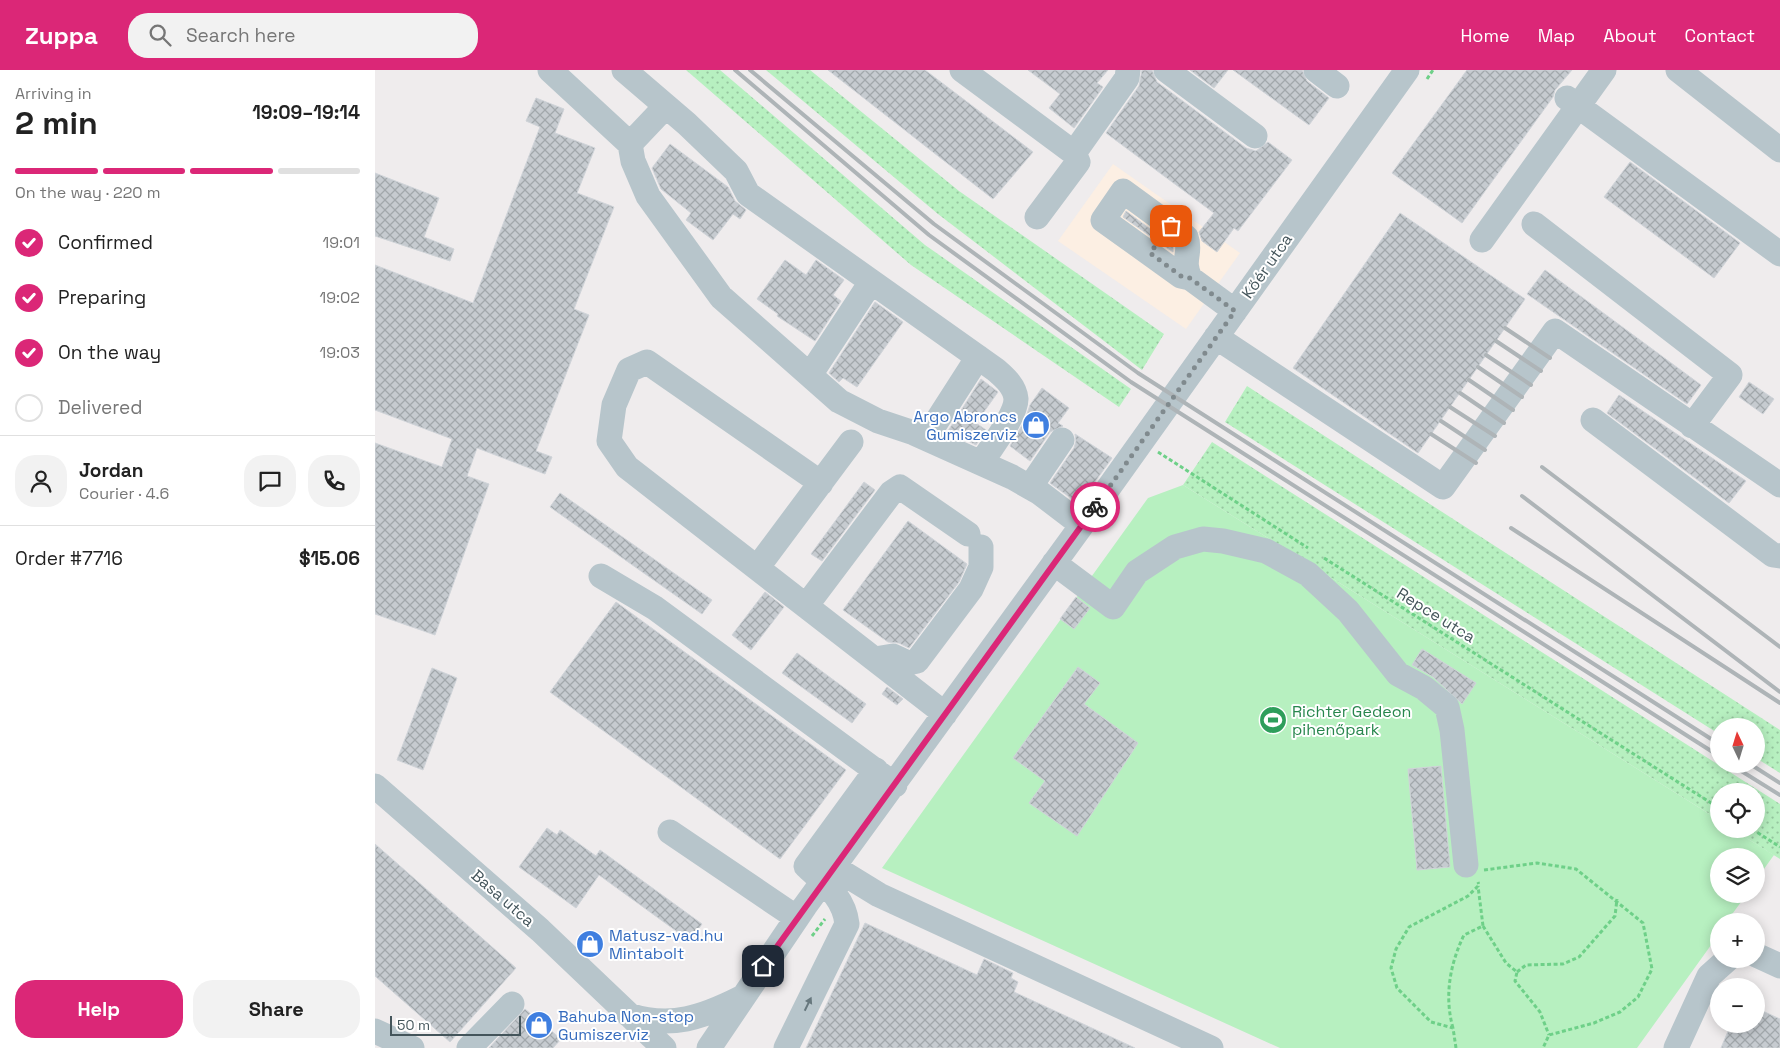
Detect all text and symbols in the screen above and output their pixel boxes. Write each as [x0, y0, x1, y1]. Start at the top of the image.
search box [128, 13, 478, 58]
text: Zuppa [25, 20, 98, 51]
icon: search [146, 21, 174, 49]
text: Search here [186, 23, 295, 48]
text: Home [1461, 24, 1510, 47]
text: Map [1538, 24, 1575, 47]
text: About [1603, 24, 1657, 47]
text: Contact [1685, 24, 1755, 47]
text: Arriving in [15, 83, 92, 104]
text: 19:09–19:14 [252, 100, 360, 125]
text: 2 min [15, 103, 98, 143]
text: On the way · 220 m [15, 182, 161, 203]
pin [1150, 205, 1192, 247]
icon: bag [1157, 212, 1185, 240]
icon: check [15, 229, 43, 257]
street label: Kőér utca [1237, 229, 1297, 303]
text: Confirmed [58, 230, 153, 255]
text: 19:01 [323, 232, 360, 253]
icon: check [15, 284, 43, 312]
text: Preparing [58, 285, 146, 310]
text: 19:02 [320, 287, 360, 308]
icon: check [15, 339, 43, 367]
text: On the way [58, 340, 161, 365]
text: 19:03 [320, 342, 360, 363]
text: Delivered [58, 395, 143, 420]
place label: Argo Abroncs Gumiszerviz [913, 406, 1017, 445]
shop icon: Argo Abroncs Gumiszerviz [1021, 410, 1051, 440]
button: person [15, 455, 67, 507]
button: chat [244, 455, 296, 507]
button: phone [308, 455, 360, 507]
text: Jordan [79, 458, 144, 483]
courier [1070, 482, 1120, 532]
text: Courier · 4.6 [79, 483, 169, 504]
icon: bike [1081, 493, 1109, 521]
text: Order #7716 [15, 546, 123, 571]
text: $15.06 [299, 546, 360, 571]
street label: Repce utca [1393, 583, 1479, 647]
place label: Richter Gedeon pihenőpark [1292, 701, 1411, 740]
sports icon: Richter Gedeon pihenőpark [1258, 705, 1288, 735]
north arrow [1710, 718, 1765, 772]
map controls [1710, 718, 1765, 1033]
button: locate [1710, 783, 1765, 838]
button: layers [1710, 848, 1765, 903]
street label: Basa utca [467, 865, 539, 931]
button: + [1710, 913, 1765, 968]
place label: Matusz-vad.hu Mintabolt [609, 925, 723, 964]
shop icon: Matusz-vad.hu Mintabolt [575, 929, 605, 959]
pin [742, 945, 784, 987]
icon: home [749, 952, 777, 980]
button: − [1710, 978, 1765, 1033]
button: Help [15, 980, 183, 1038]
button: Share [193, 980, 360, 1038]
one-way arrow [804, 997, 812, 1011]
place label: Bahuba Non-stop Gumiszerviz [558, 1006, 694, 1045]
shop icon: Bahuba Non-stop Gumiszerviz [524, 1010, 554, 1040]
scale bar [390, 1013, 521, 1036]
text: 50 m [397, 1016, 430, 1034]

